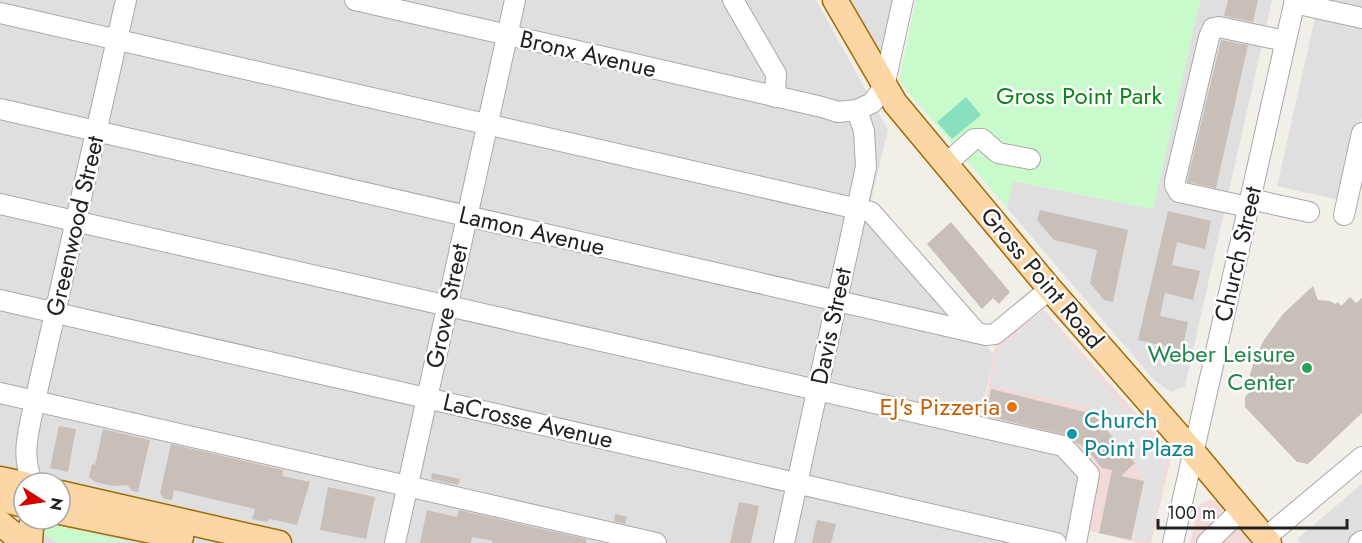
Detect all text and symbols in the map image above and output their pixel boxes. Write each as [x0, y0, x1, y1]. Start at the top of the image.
street label: Bronx Avenue [516, 21, 660, 86]
park label: Gross Point Park [996, 78, 1163, 113]
street label: Greenwood Street [37, 132, 112, 319]
street label: Church Street [1205, 182, 1270, 325]
street label: Lamon Avenue [456, 197, 609, 264]
street label: Gross Point Road [973, 199, 1112, 356]
street label: Grove Street [416, 240, 477, 371]
street label: Davis Street [801, 264, 860, 388]
place label: Weber Leisure Center [1147, 336, 1296, 399]
marker: Weber Leisure Center [1300, 361, 1314, 375]
street label: LaCrosse Avenue [440, 384, 617, 457]
place label: EJ's Pizzeria [880, 389, 1000, 424]
marker: EJ's Pizzeria [1005, 400, 1019, 414]
place label: Church Point Plaza [1084, 402, 1194, 465]
marker: Church Point Plaza [1065, 427, 1079, 441]
north arrow [12, 471, 72, 531]
scale bar [1158, 492, 1347, 530]
text: N [44, 495, 69, 513]
text: 100 m [1167, 500, 1216, 526]

